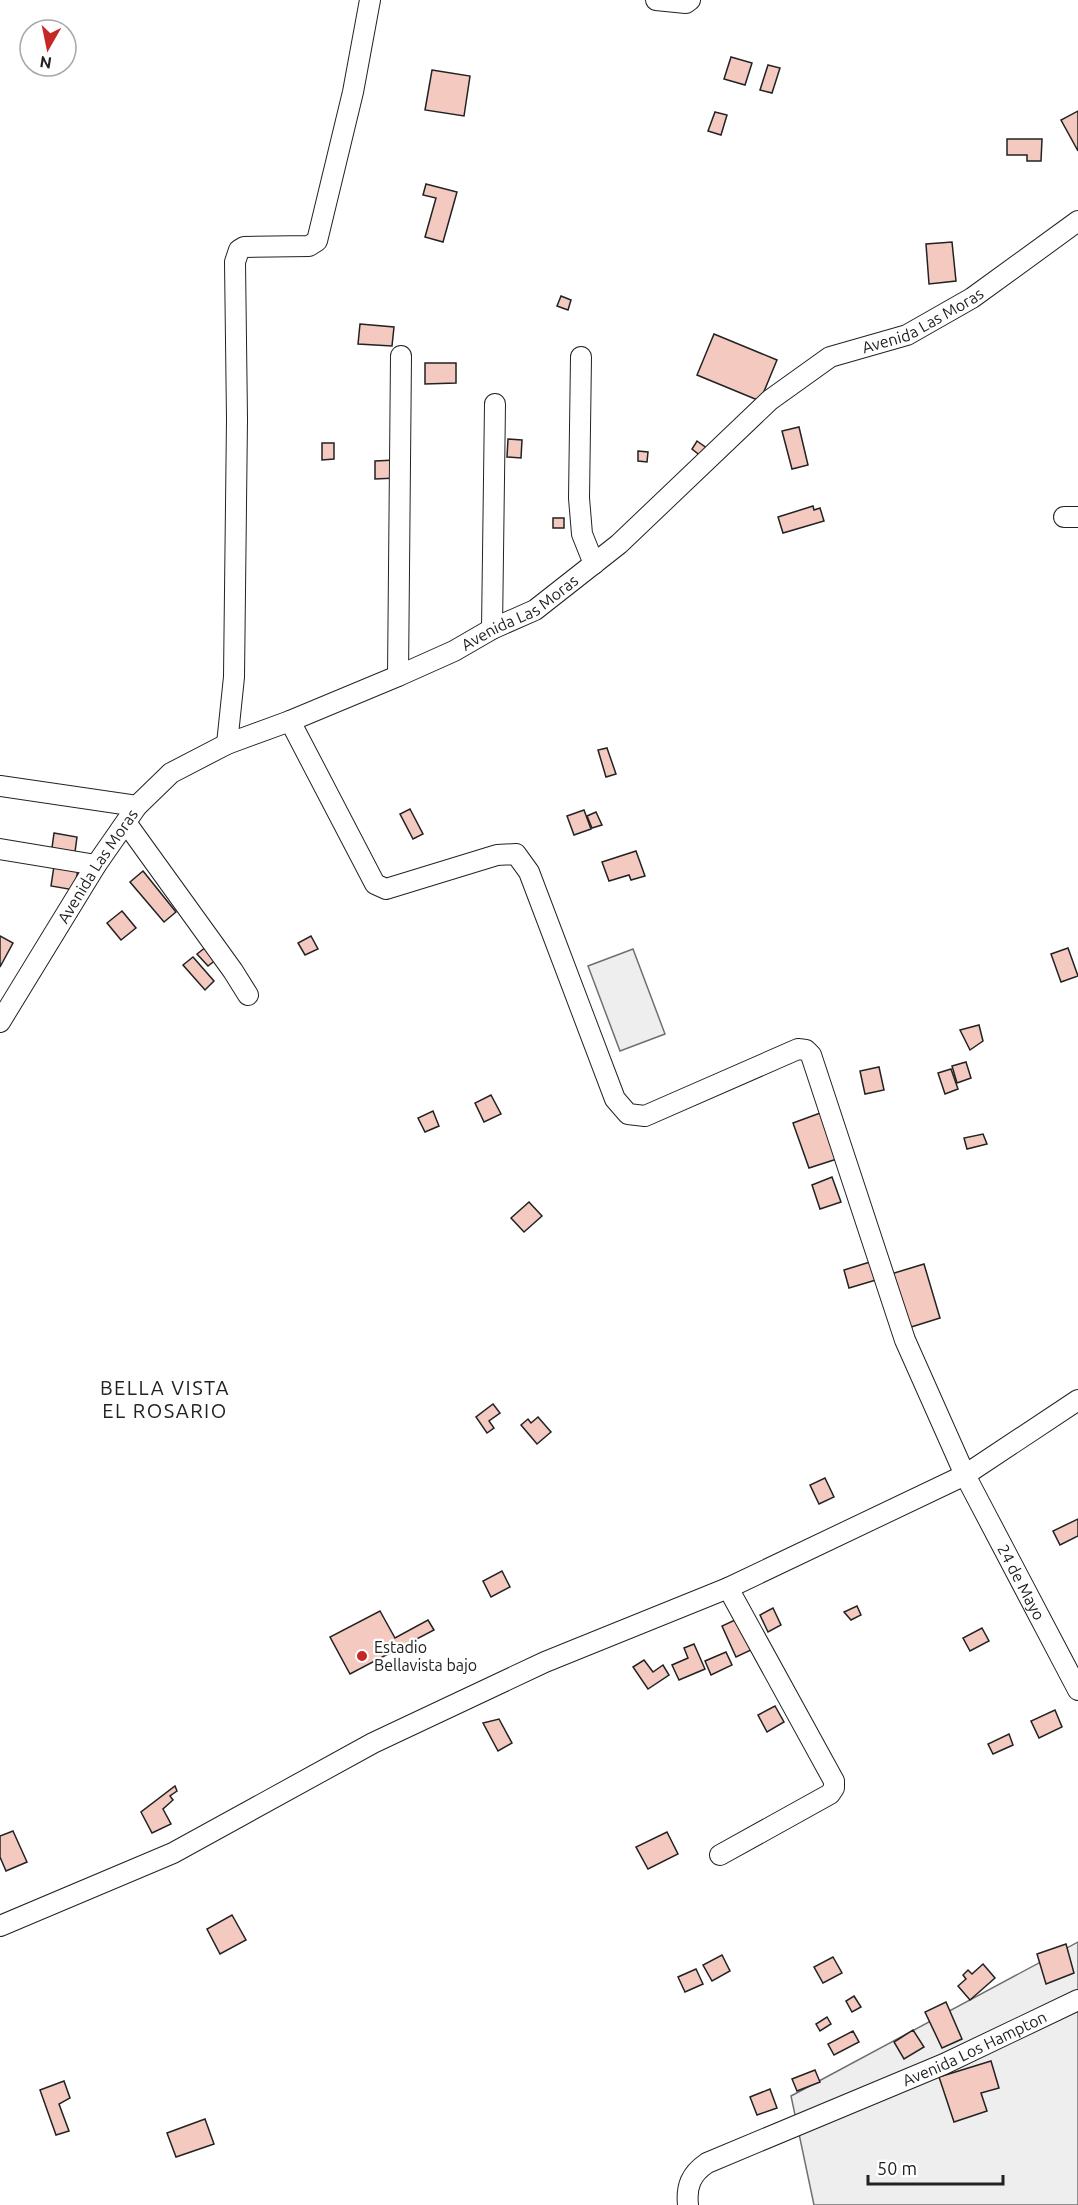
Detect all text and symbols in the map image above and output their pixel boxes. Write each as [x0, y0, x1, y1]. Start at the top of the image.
north arrow [18, 18, 78, 78]
text: N [38, 53, 53, 73]
street label: Avenida Las Moras [860, 284, 987, 356]
street label: Avenida Las Moras [458, 571, 581, 654]
street label: Avenida Las Moras [54, 805, 141, 926]
district label: BELLA VISTA EL ROSARIO [100, 1376, 230, 1422]
street label: 24 de Mayo [994, 1541, 1049, 1623]
place label: Estadio Bellavista bajo [374, 1638, 477, 1674]
marker: Estadio Bellavista bajo [355, 1649, 369, 1663]
street label: Avenida Los Hampton [900, 2007, 1049, 2089]
scale bar [868, 2148, 1003, 2186]
text: 50 m [877, 2158, 917, 2178]

